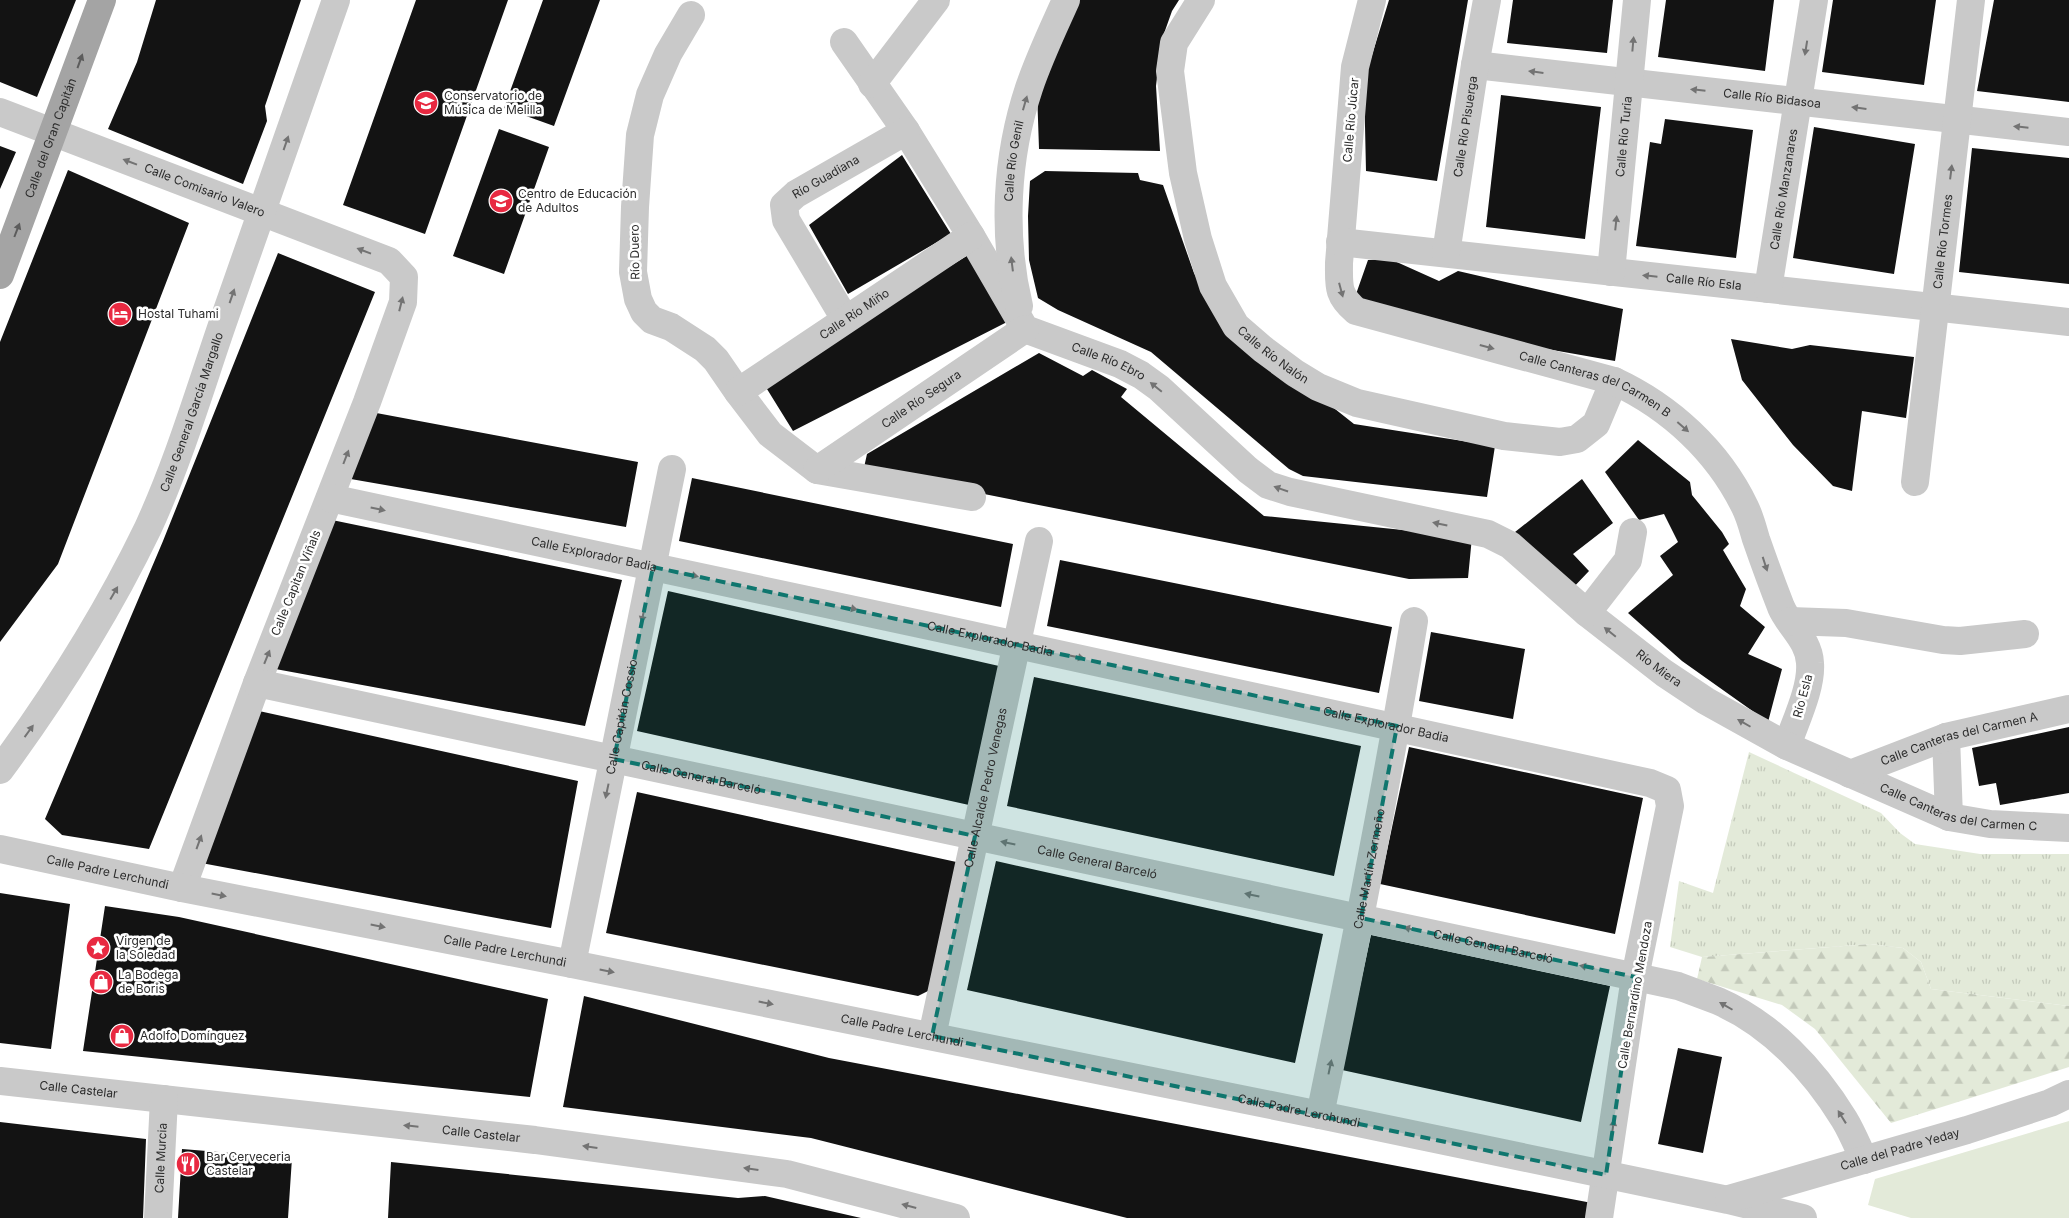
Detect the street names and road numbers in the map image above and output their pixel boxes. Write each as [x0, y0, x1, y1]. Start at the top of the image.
street label: Calle Río Pisuerga [1450, 75, 1480, 178]
street label: Calle del Gran Capitán [21, 76, 79, 200]
street label: Calle Río Júcar [1339, 76, 1362, 163]
street label: Calle Río Bidasoa [1723, 85, 1822, 111]
street label: Calle Río Turia [1612, 95, 1635, 178]
street label: Calle Río Genil [1001, 119, 1026, 202]
street label: Calle Río Manzanares [1766, 128, 1800, 251]
street label: Río Guadiana [789, 151, 862, 202]
street label: Calle Comisario Valero [142, 160, 267, 220]
street label: Calle Río Tormes [1929, 193, 1955, 290]
street label: Río Duero [627, 224, 642, 280]
street label: Calle Río Esla [1665, 270, 1743, 293]
street label: Calle Río Miño [816, 285, 892, 342]
street label: Calle Río Nalón [1234, 323, 1311, 386]
street label: Calle General García Margallo [156, 330, 226, 494]
street label: Calle Río Ebro [1069, 339, 1149, 383]
street label: Calle Canteras del Carmen B [1517, 348, 1674, 420]
street label: Calle Río Segura [878, 366, 964, 431]
street label: Calle Capitan Viñals [267, 528, 324, 638]
street label: Calle Explorador Badia [530, 533, 658, 575]
street label: Calle Explorador Badia [926, 618, 1055, 659]
street label: Río Miera [1633, 646, 1685, 690]
street label: Calle Capitán Cossio [602, 658, 640, 776]
street label: Río Esla [1790, 672, 1816, 719]
street label: Calle Explorador Badia [1322, 703, 1450, 745]
street label: Calle Alcalde Pedro Venegas [961, 706, 1010, 869]
street label: Calle Canteras del Carmen A [1878, 708, 2039, 769]
street label: Calle General Barceló [640, 757, 762, 797]
street label: Calle Canteras del Carmen C [1878, 780, 2038, 833]
street label: Calle Martín Zermeño [1350, 807, 1388, 930]
street label: Calle General Barceló [1036, 842, 1159, 882]
street label: Calle Padre Lerchundi [45, 851, 170, 892]
street label: Calle Bernardino Mendoza [1614, 920, 1655, 1070]
street label: Calle General Barceló [1432, 926, 1555, 966]
street label: Calle Padre Lerchundi [442, 931, 568, 970]
street label: Calle Padre Lerchundi [839, 1010, 965, 1050]
street label: Calle Castelar [39, 1077, 119, 1101]
street label: Calle Padre Lerchundi [1236, 1091, 1362, 1130]
street label: Calle Murcia [151, 1122, 170, 1194]
street label: Calle Castelar [441, 1122, 521, 1145]
street label: Calle del Padre Yeday [1838, 1124, 1962, 1173]

